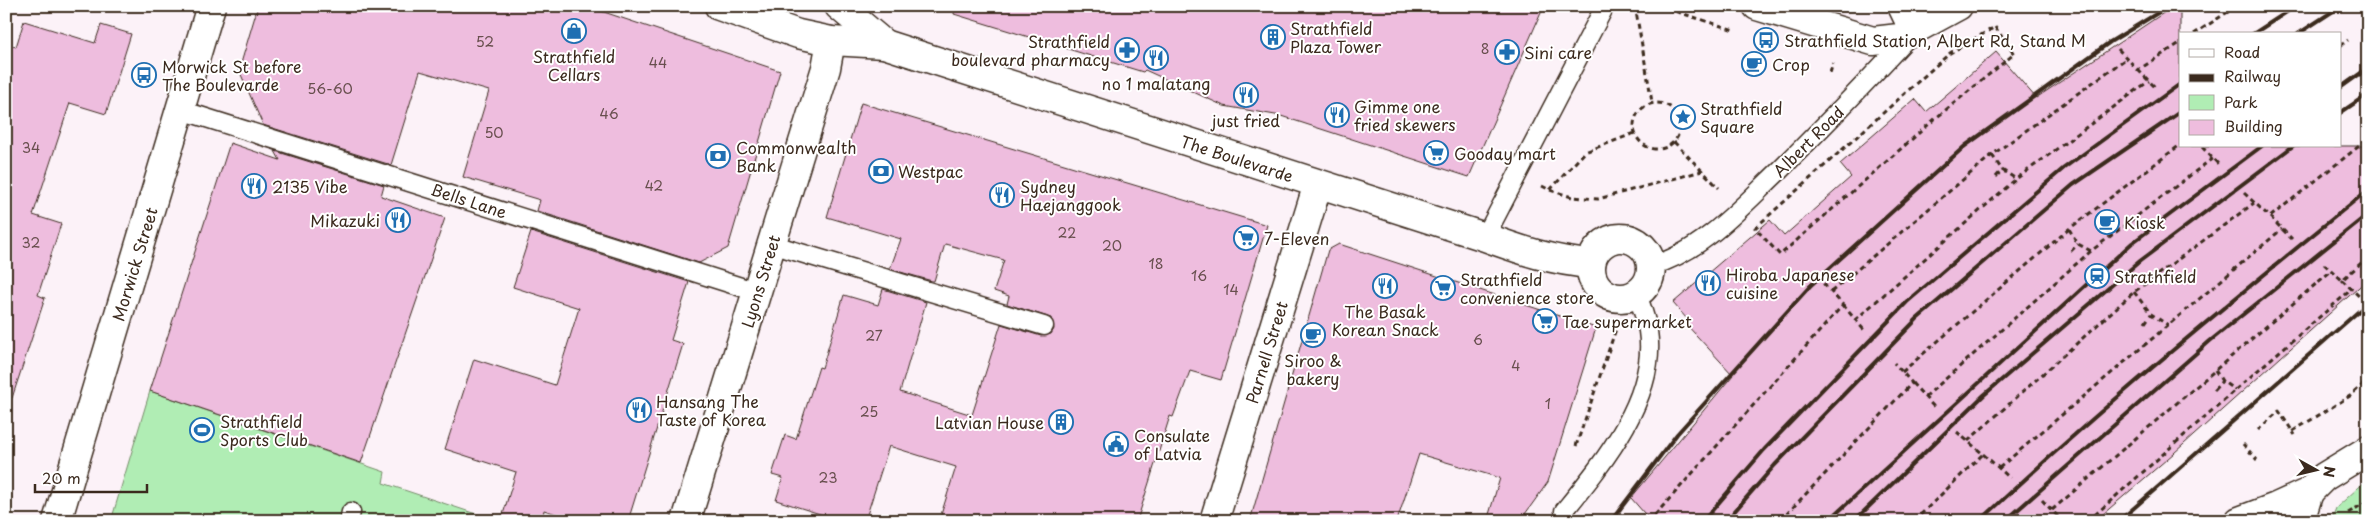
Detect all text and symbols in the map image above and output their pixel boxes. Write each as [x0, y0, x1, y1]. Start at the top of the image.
place label: Strathfield Plaza Tower [1290, 16, 1382, 58]
shop icon: Strathfield Cellars [561, 18, 587, 44]
building icon: Strathfield Plaza Tower [1260, 24, 1286, 50]
bus stop icon: Strathfield Station, Albert Rd, Stand M [1753, 27, 1779, 53]
place label: Strathfield Station, Albert Rd, Stand M [1784, 28, 2086, 52]
place label: Strathfield boulevard pharmacy [951, 29, 1110, 71]
house number: 52 [476, 31, 494, 52]
legend [2179, 32, 2342, 148]
pharmacy icon: Strathfield boulevard pharmacy [1114, 37, 1140, 63]
house number: 8 [1481, 38, 1489, 59]
pharmacy icon: Sini care [1494, 39, 1520, 65]
place label: Sini care [1524, 40, 1592, 64]
text: Road [2224, 40, 2260, 63]
place label: Strathfield Cellars [533, 44, 615, 86]
restaurant icon: no 1 malatang [1143, 45, 1169, 71]
cafe icon: Crop [1741, 51, 1767, 77]
house number: 44 [649, 52, 667, 73]
place label: Crop [1772, 52, 1810, 76]
place label: Morwick St before The Boulevarde [162, 54, 302, 96]
bus stop icon: Morwick St before The Boulevarde [131, 62, 157, 88]
text: Railway [2224, 64, 2281, 87]
place label: no 1 malatang [1102, 71, 1210, 95]
house number: 56-60 [307, 78, 353, 99]
restaurant icon: just fried [1233, 82, 1259, 108]
text: Park [2224, 90, 2258, 113]
place label: Gimme one fried skewers [1354, 94, 1456, 136]
place label: Strathfield Square [1700, 96, 1782, 138]
street label: Albert Road [1767, 100, 1849, 182]
restaurant icon: Gimme one fried skewers [1324, 102, 1350, 128]
house number: 46 [599, 103, 619, 124]
place icon: Strathfield Square [1670, 104, 1696, 130]
place label: just fried [1210, 108, 1280, 132]
text: Building [2224, 114, 2283, 137]
house number: 50 [484, 122, 504, 143]
street label: The Boulevarde [1178, 129, 1296, 187]
place label: Commonwealth Bank [736, 135, 856, 177]
house number: 34 [22, 137, 40, 158]
supermarket icon: Gooday mart [1423, 140, 1449, 166]
place label: Gooday mart [1454, 141, 1556, 165]
bank icon: Commonwealth Bank [705, 143, 731, 169]
bank icon: Westpac [868, 158, 894, 184]
place label: Westpac [898, 159, 963, 183]
restaurant icon: 2135 Vibe [241, 173, 267, 199]
place label: 2135 Vibe [272, 174, 348, 198]
place label: Sydney Haejanggook [1020, 174, 1121, 216]
house number: 42 [645, 175, 663, 196]
street label: Bells Lane [428, 176, 510, 224]
restaurant icon: Sydney Haejanggook [989, 182, 1015, 208]
street label: Morwick Street [105, 204, 163, 324]
restaurant icon: Mikazuki [385, 207, 411, 233]
place label: Mikazuki [310, 208, 380, 232]
cafe icon: Kiosk [2094, 209, 2120, 235]
place label: Kiosk [2124, 210, 2165, 234]
house number: 22 [1058, 222, 1076, 243]
supermarket icon: 7-Eleven [1233, 225, 1259, 251]
place label: 7-Eleven [1264, 226, 1329, 250]
street label: Lyons Street [734, 231, 786, 330]
house number: 32 [22, 232, 40, 253]
house number: 20 [1102, 235, 1122, 256]
house number: 18 [1148, 253, 1164, 274]
place label: Hiroba Japanese cuisine [1726, 262, 1854, 304]
station icon: Strathfield [2084, 263, 2110, 289]
place label: Strathfield [2114, 264, 2196, 288]
house number: 16 [1191, 265, 1207, 286]
place label: Strathfield convenience store [1460, 267, 1594, 309]
restaurant icon: Hiroba Japanese cuisine [1695, 270, 1721, 296]
restaurant icon: The Basak Korean Snack [1372, 273, 1398, 299]
supermarket icon: Strathfield convenience store [1430, 275, 1456, 301]
house number: 14 [1223, 279, 1239, 300]
street label: Parnell Street [1239, 297, 1293, 406]
place label: The Basak Korean Snack [1331, 299, 1439, 341]
supermarket icon: Tae supermarket [1532, 308, 1558, 334]
place label: Tae supermarket [1562, 309, 1692, 333]
cafe icon: Siroo & bakery [1300, 322, 1326, 348]
house number: 27 [865, 325, 883, 346]
house number: 6 [1473, 329, 1483, 350]
place label: Siroo & bakery [1284, 348, 1342, 390]
house number: 4 [1511, 355, 1521, 376]
place label: Hansang The Taste of Korea [656, 389, 766, 431]
house number: 1 [1545, 393, 1551, 414]
restaurant icon: Hansang The Taste of Korea [626, 397, 652, 423]
house number: 25 [860, 401, 878, 422]
place label: Strathfield Sports Club [220, 409, 308, 451]
building icon: Latvian House [1048, 409, 1074, 435]
place label: Latvian House [935, 410, 1044, 434]
sports icon: Strathfield Sports Club [189, 417, 215, 443]
place label: Consulate of Latvia [1134, 423, 1210, 465]
public building icon: Consulate of Latvia [1103, 431, 1129, 457]
north arrow [2292, 444, 2342, 494]
scale bar [35, 462, 148, 494]
text: N [2318, 465, 2341, 479]
text: 20 m [42, 466, 81, 489]
house number: 23 [819, 467, 837, 488]

